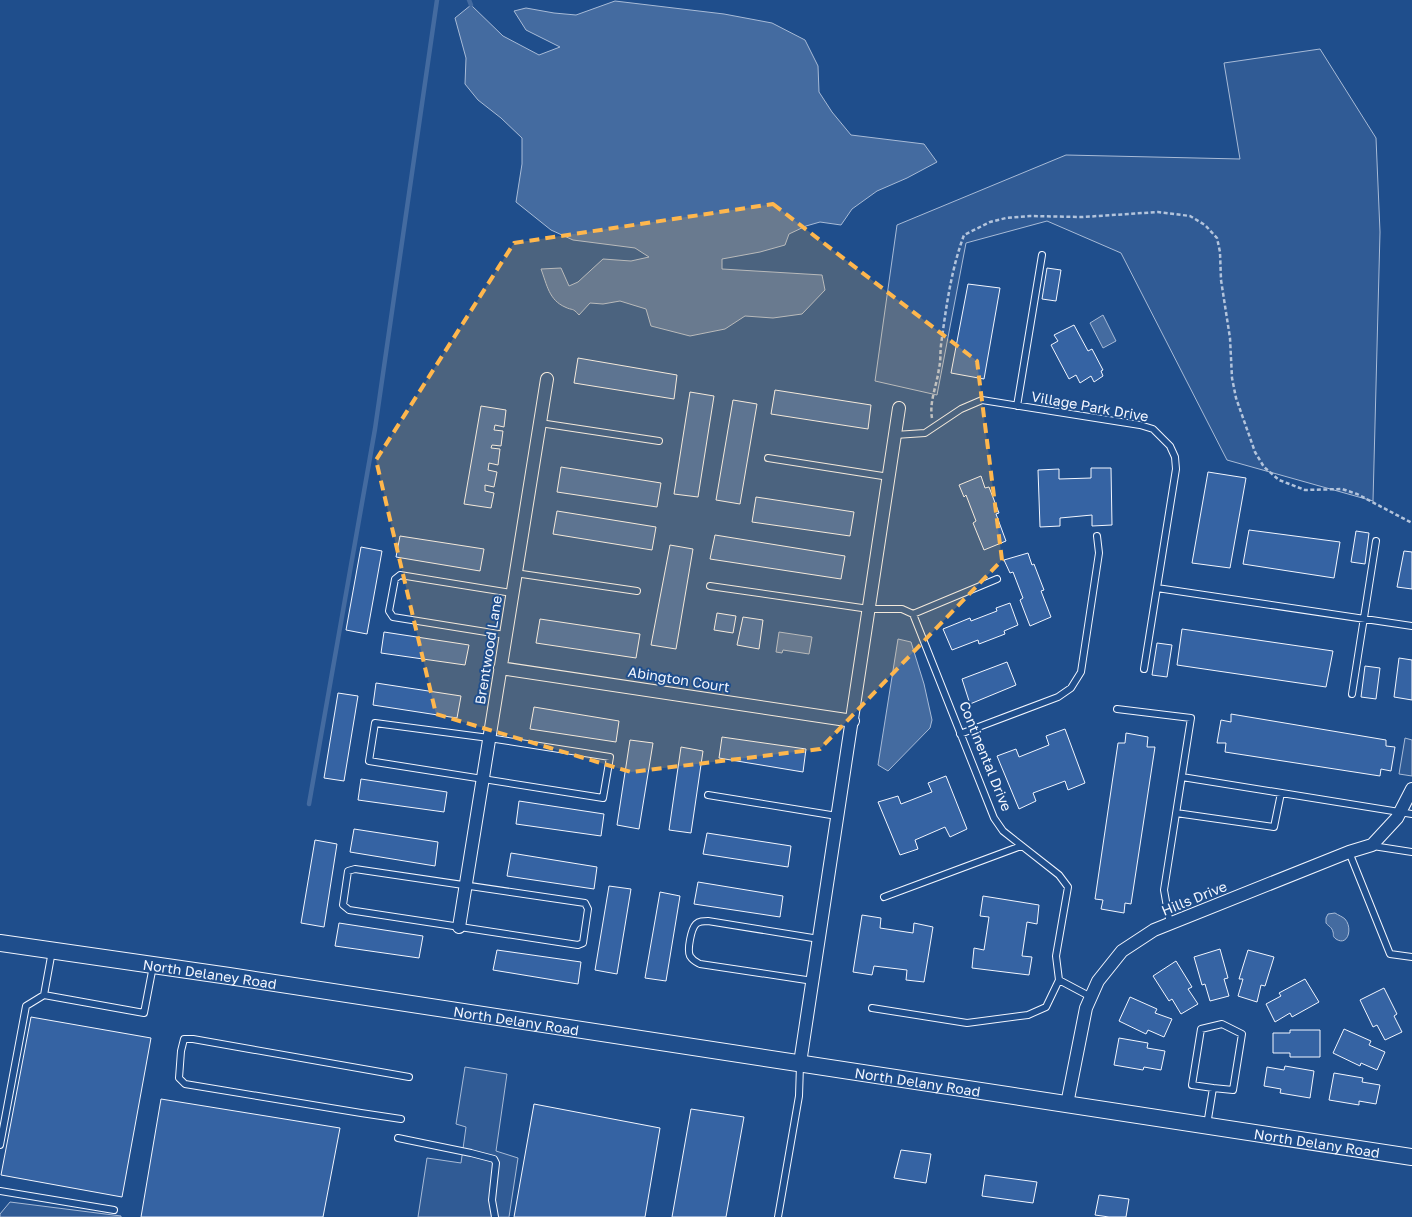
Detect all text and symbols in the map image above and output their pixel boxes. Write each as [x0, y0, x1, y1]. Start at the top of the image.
street label: Village Park Drive [1030, 387, 1150, 425]
street label: Brentwood Lane [471, 594, 505, 706]
street label: Abington Court [627, 663, 731, 695]
street label: Continental Drive [956, 699, 1016, 813]
street label: Hills Drive [1159, 877, 1229, 919]
street label: North Delaney Road [142, 955, 278, 992]
street label: North Delany Road [452, 1002, 580, 1038]
street label: North Delany Road [854, 1063, 982, 1099]
street label: North Delany Road [1253, 1124, 1381, 1160]

